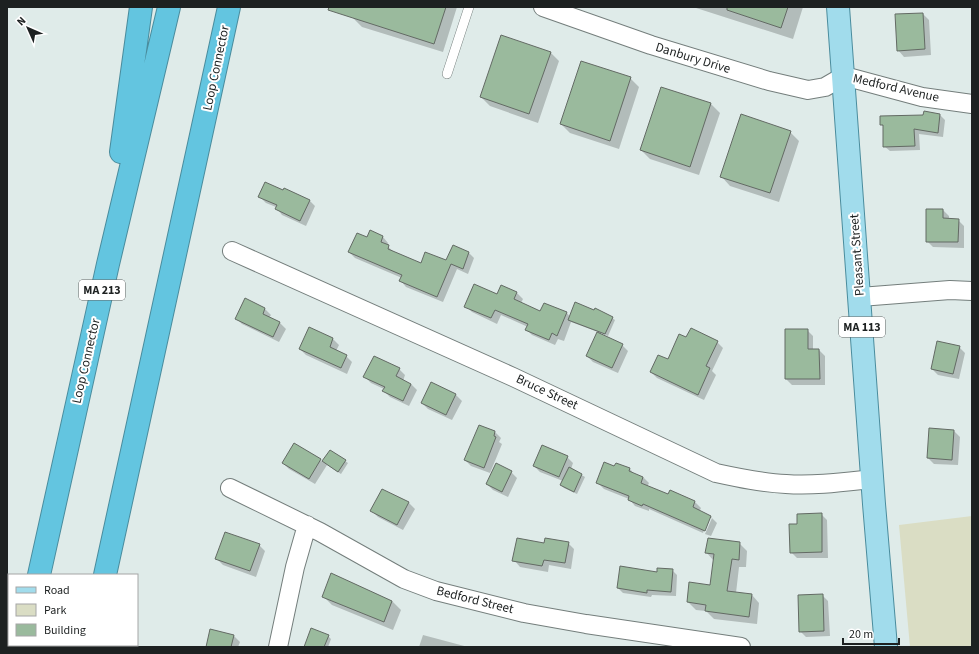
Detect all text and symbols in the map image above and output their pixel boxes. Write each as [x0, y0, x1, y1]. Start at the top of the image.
north arrow [8, 8, 48, 48]
text: N [13, 13, 29, 29]
street label: Loop Connector [198, 23, 234, 112]
street label: Danbury Drive [653, 38, 733, 78]
street label: Medford Avenue [851, 69, 941, 107]
street label: Pleasant Street [845, 213, 869, 297]
road number: MA 213 [79, 280, 125, 300]
street label: Loop Connector [67, 316, 105, 405]
road number: MA 113 [839, 317, 885, 337]
street label: Bruce Street [513, 370, 581, 414]
legend [8, 574, 138, 646]
text: Road [44, 582, 70, 599]
street label: Bedford Street [435, 582, 516, 618]
text: Park [44, 602, 66, 619]
scale bar [843, 620, 899, 646]
text: Building [44, 622, 86, 639]
text: 20 m [849, 626, 873, 643]

